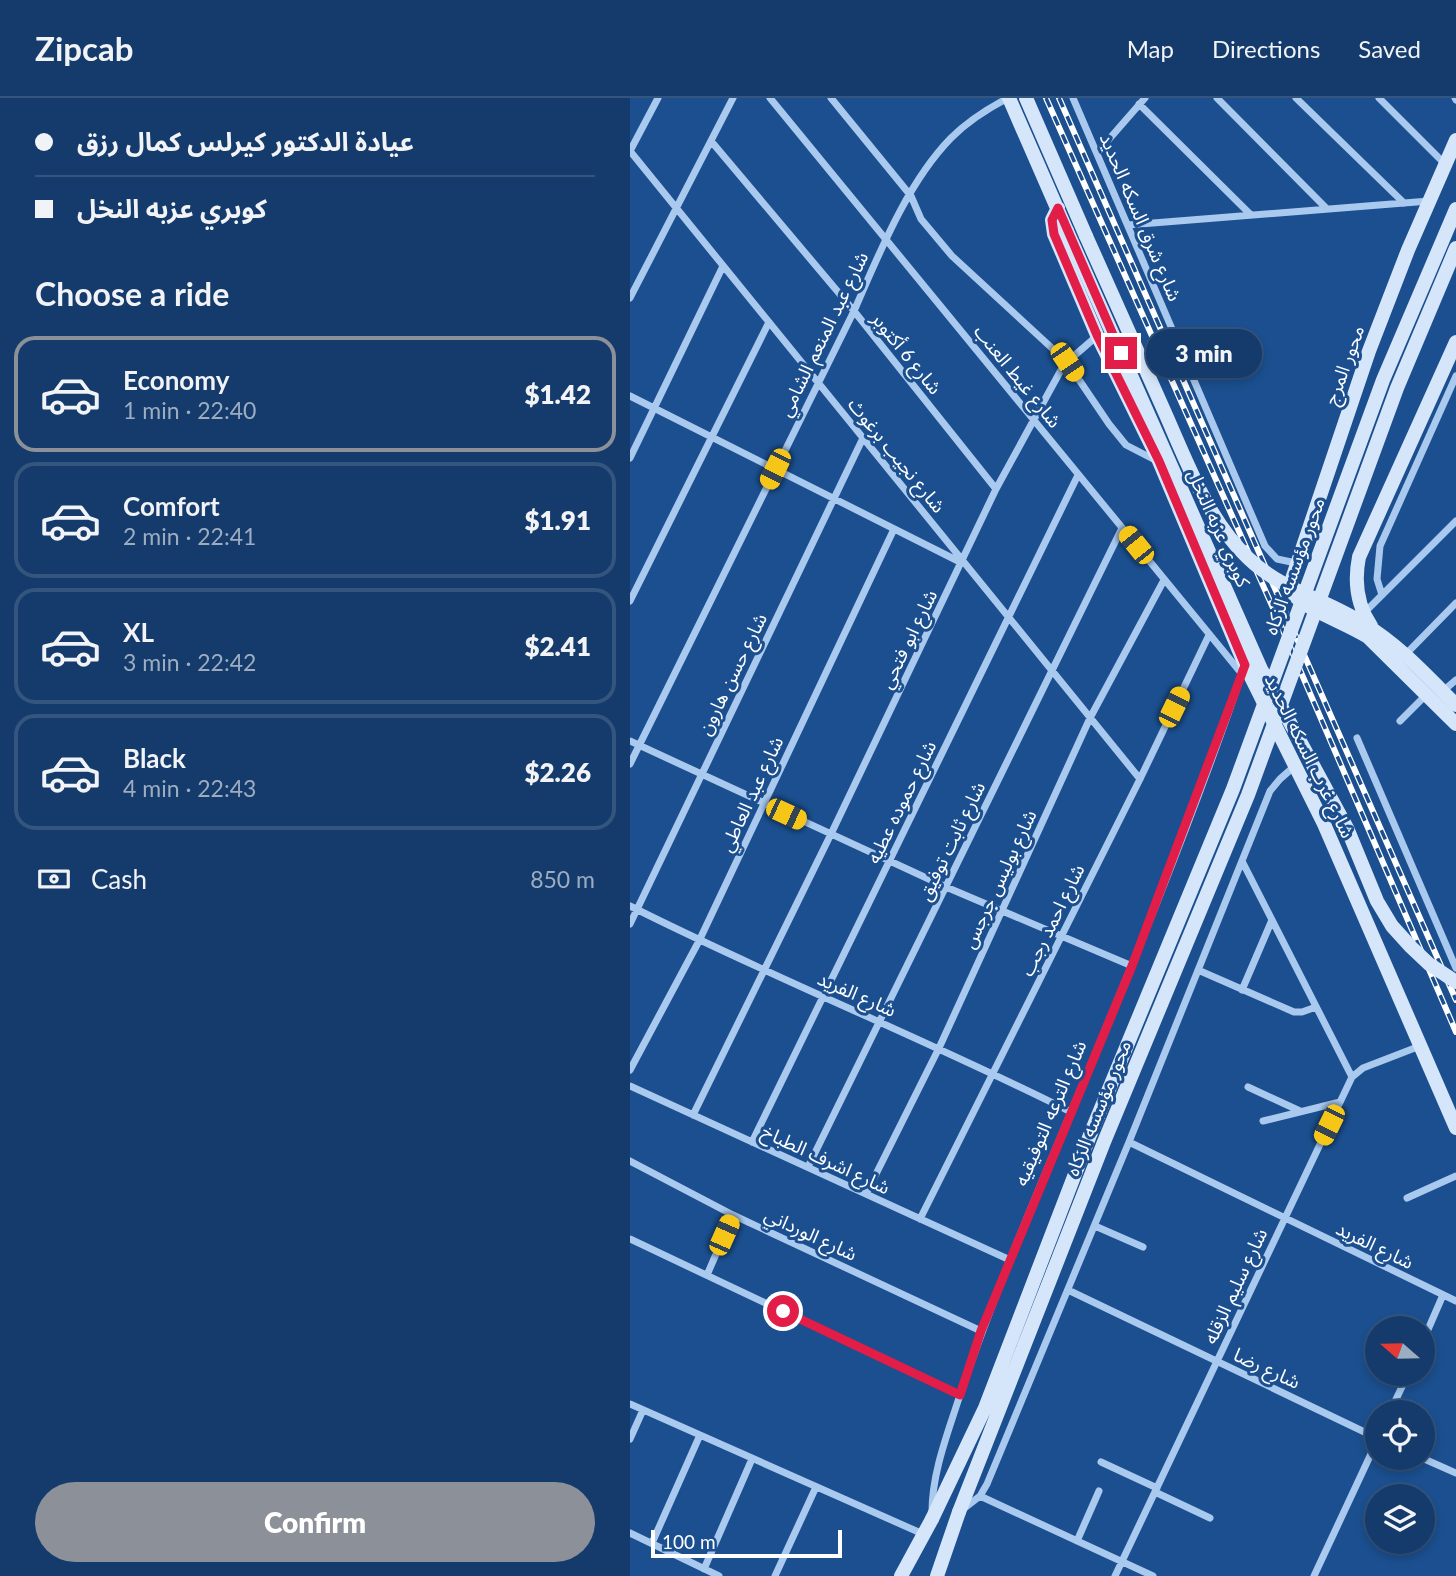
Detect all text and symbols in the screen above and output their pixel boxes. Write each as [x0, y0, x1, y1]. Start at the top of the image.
text: Zipcab [35, 28, 133, 68]
text: Map [1127, 34, 1174, 63]
text: Directions [1212, 34, 1320, 63]
text: Saved [1358, 34, 1421, 63]
text: عيادة الدكتور كيرلس كمال رزق [77, 125, 414, 157]
street label: شارع شرق السكه الحديد [1093, 129, 1187, 305]
text: كوبري عزبه النخل [77, 192, 267, 224]
street label: شارع عبد المنعم الشامي [773, 248, 876, 422]
text: Choose a ride [35, 274, 229, 313]
street label: شارع 6 أكتوبر [864, 306, 947, 400]
street label: شارع غيط العنب [968, 320, 1067, 434]
street label: محور المرج [1319, 322, 1371, 409]
callout: 3 min [1146, 328, 1261, 378]
route end [1105, 337, 1137, 369]
car [1047, 339, 1088, 385]
text: 3 min [1175, 339, 1233, 367]
icon: car [39, 363, 102, 426]
text: Economy [123, 364, 229, 396]
text: $1.42 [524, 378, 591, 410]
street label: شارع نجيب برغوث [842, 393, 951, 519]
text: 1 min · 22:40 [123, 396, 256, 424]
car [757, 446, 794, 492]
street label: كوبري عزبه النخل [1179, 465, 1256, 593]
icon: car [39, 489, 102, 552]
text: Comfort [123, 490, 220, 522]
street label: محور مؤسسه الزكاه [1258, 494, 1330, 638]
text: $1.91 [524, 504, 591, 536]
text: 2 min · 22:41 [123, 522, 256, 550]
car [1115, 522, 1158, 568]
street label: شارع ابو فتحي [874, 586, 945, 694]
street label: شارع حسن هارون [692, 609, 774, 740]
icon: car [39, 615, 102, 678]
text: XL [123, 616, 154, 648]
text: $2.41 [524, 630, 591, 662]
text: 3 min · 22:42 [123, 648, 256, 676]
street label: شارع غرب السكه الحديد [1258, 670, 1360, 843]
car [1156, 684, 1193, 730]
street label: شارع عبد العاطي [714, 732, 791, 857]
street label: شارع حموده عطيه [861, 737, 943, 868]
icon: car [39, 741, 102, 804]
text: Black [123, 742, 186, 774]
text: $2.26 [524, 756, 591, 788]
text: 4 min · 22:43 [123, 774, 256, 802]
street label: شارع ثابت توفيق [912, 778, 992, 905]
car [763, 796, 810, 832]
street label: شارع بوليس جرجس [956, 806, 1043, 953]
icon: cash [35, 860, 73, 898]
street label: شارع احمد رجب [1015, 860, 1091, 981]
text: Cash [91, 863, 147, 895]
text: 850 m [530, 865, 595, 893]
street label: شارع الفريد [813, 966, 900, 1024]
street label: شارع الترعه التوفيقيه [1008, 1037, 1093, 1190]
street label: محور مؤسسه الزكاه [1060, 1037, 1136, 1179]
car [1311, 1102, 1348, 1148]
street label: شارع اشرف الطباخ [757, 1119, 894, 1201]
street label: شارع الورداني [759, 1202, 861, 1269]
car [706, 1212, 743, 1258]
street label: شارع الفريد [1331, 1216, 1418, 1276]
street label: شارع سليم الزقله [1198, 1224, 1275, 1349]
route start [767, 1295, 799, 1327]
north arrow [1365, 1316, 1435, 1386]
map controls [1365, 1316, 1435, 1554]
street label: شارع رضا [1229, 1342, 1304, 1396]
button: locate [1365, 1400, 1435, 1470]
button: Confirm [35, 1482, 595, 1562]
button: layers [1365, 1484, 1435, 1554]
scale bar [651, 1527, 842, 1559]
text: 100 m [662, 1530, 716, 1553]

